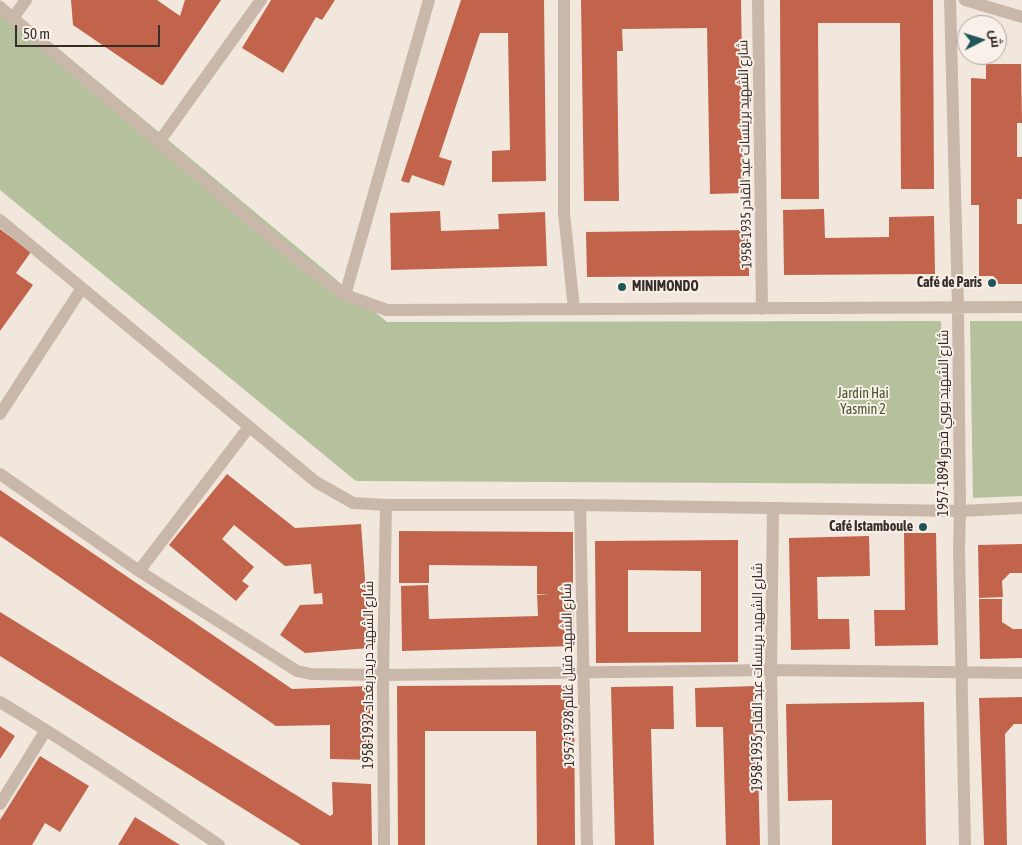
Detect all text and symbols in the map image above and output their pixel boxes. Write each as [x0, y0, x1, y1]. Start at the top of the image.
scale bar [18, 15, 162, 47]
north arrow [957, 15, 1007, 65]
text: 50 m [23, 25, 50, 42]
text: ش [987, 29, 1005, 48]
street label: شارع الشهيد برينسات عبد القادر 1935-1958 [735, 40, 755, 268]
place label: Café de Paris [917, 275, 982, 291]
marker: Café de Paris [986, 277, 998, 289]
place label: MINIMONDO [632, 279, 699, 295]
marker: MINIMONDO [616, 281, 628, 293]
street label: شارع الشهيد بوري قدور 1894-1957 [936, 330, 952, 516]
park label: Jardin Hai Yasmin 2 [837, 386, 889, 418]
place label: Café Istamboule [829, 519, 913, 535]
marker: Café Istamboule [917, 521, 929, 533]
street label: شارع الشهيد برينسات عبد القادر 1935-1958 [750, 563, 766, 791]
street label: شارع الشهيد دريدر بغداد 1932-1958 [361, 581, 377, 769]
street label: شارع الشهيد فتيل غالم 1928-1957 [558, 583, 578, 767]

